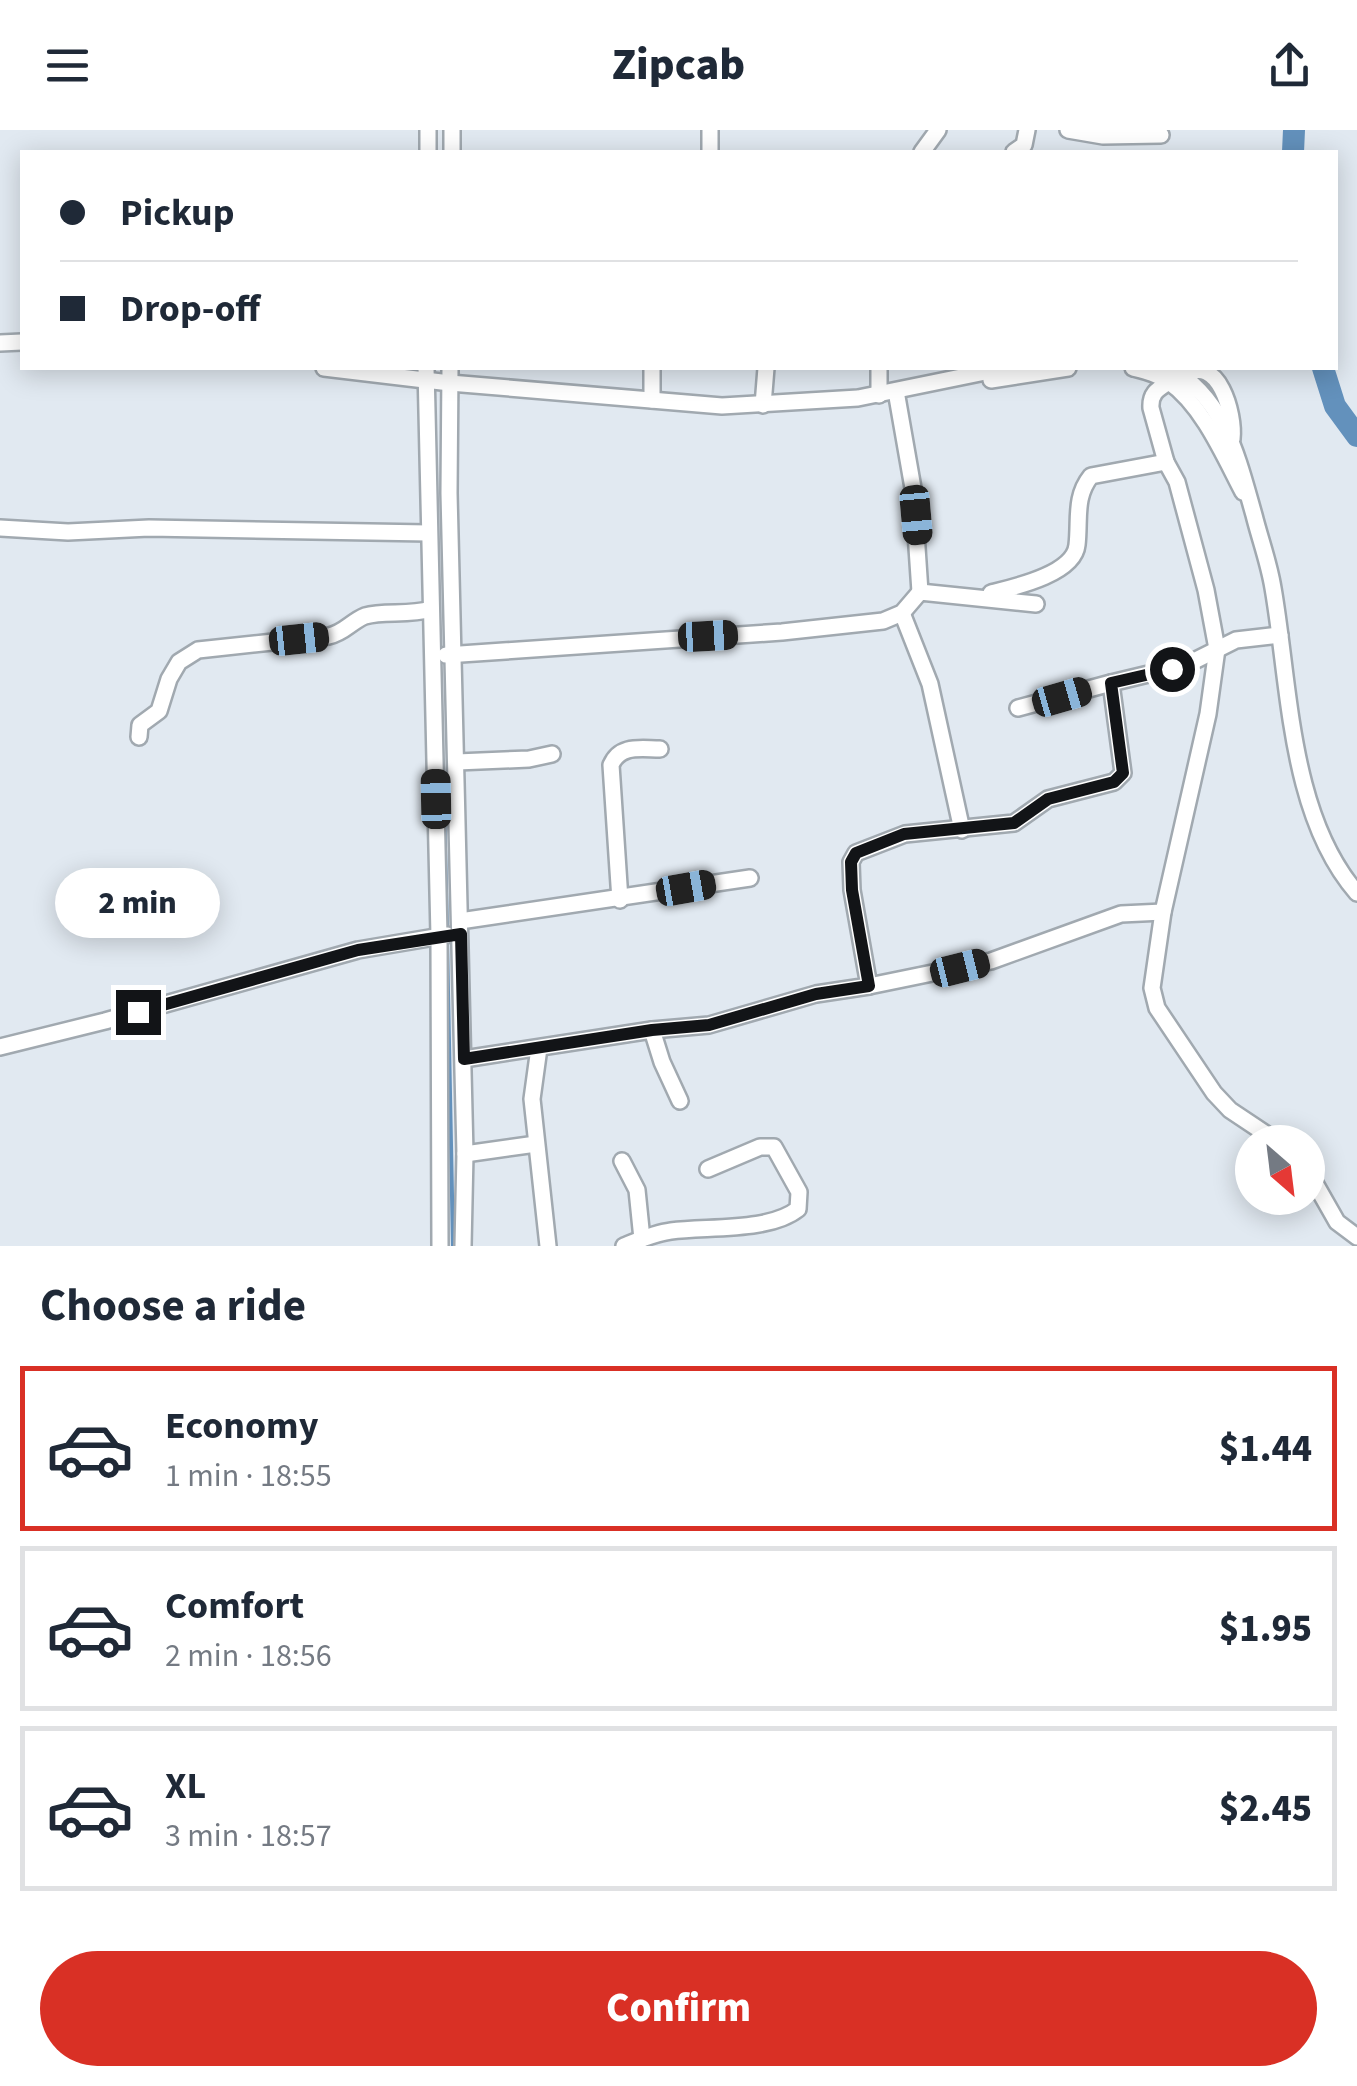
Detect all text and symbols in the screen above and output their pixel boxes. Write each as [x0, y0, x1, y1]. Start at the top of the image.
text: Zipcab [612, 33, 745, 97]
icon: menu [40, 38, 95, 93]
icon: share [1262, 38, 1317, 93]
text: Pickup [120, 186, 234, 240]
text: Drop-off [120, 282, 260, 336]
car [898, 484, 934, 546]
car [677, 619, 739, 653]
car [268, 621, 330, 657]
route start [1150, 647, 1195, 692]
car [1029, 674, 1095, 720]
car [420, 769, 452, 829]
callout: 2 min [56, 867, 220, 937]
car [654, 868, 718, 908]
text: 2 min [98, 880, 177, 926]
car [927, 946, 993, 990]
route end [116, 990, 161, 1035]
north arrow [1235, 1125, 1325, 1215]
map controls [1235, 1125, 1325, 1215]
text: Choose a ride [40, 1274, 306, 1338]
text: Economy [165, 1399, 318, 1453]
icon: car [45, 1404, 135, 1494]
text: $1.44 [1219, 1422, 1312, 1476]
text: 1 min · 18:55 [165, 1453, 332, 1499]
text: Comfort [165, 1579, 304, 1633]
icon: car [45, 1584, 135, 1674]
text: $1.95 [1219, 1602, 1312, 1656]
text: 2 min · 18:56 [165, 1633, 332, 1679]
text: XL [165, 1759, 206, 1813]
icon: car [45, 1764, 135, 1854]
text: $2.45 [1219, 1782, 1312, 1836]
text: 3 min · 18:57 [165, 1813, 332, 1859]
button: Confirm [40, 1951, 1317, 2066]

